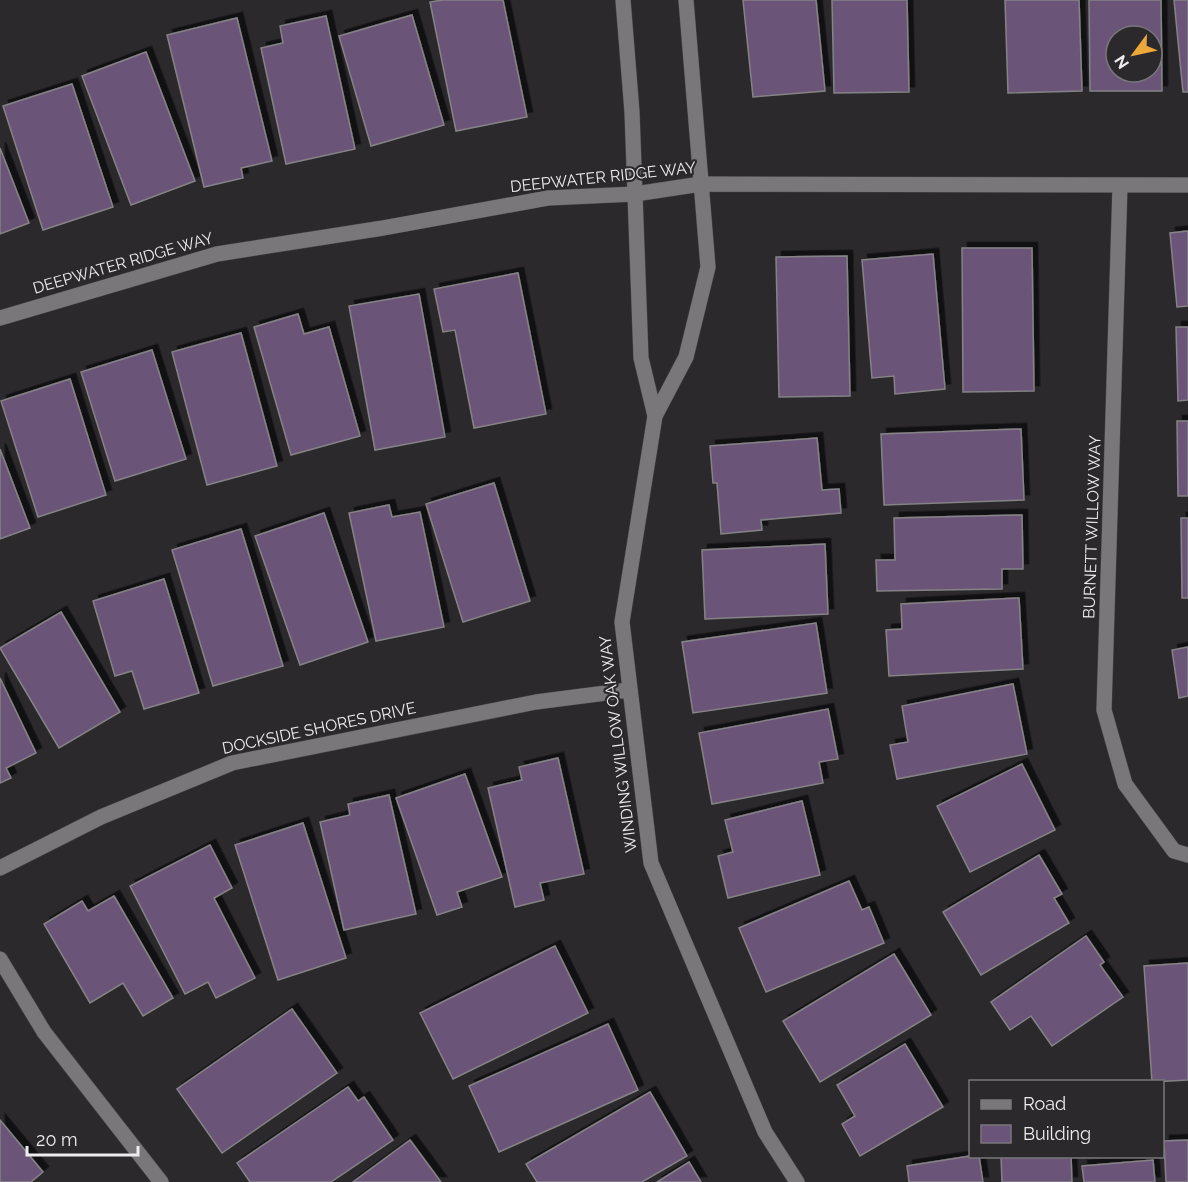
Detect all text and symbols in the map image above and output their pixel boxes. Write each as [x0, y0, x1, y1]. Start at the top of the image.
north arrow [1104, 24, 1164, 84]
text: N [1111, 52, 1133, 72]
street label: DEEPWATER RIDGE WAY [509, 158, 697, 196]
street label: DEEPWATER RIDGE WAY [31, 228, 216, 298]
street label: BURNETT WILLOW WAY [1079, 434, 1105, 619]
street label: WINDING WILLOW OAK WAY [595, 634, 641, 854]
street label: DOCKSIDE SHORES DRIVE [220, 698, 418, 758]
legend [969, 1080, 1164, 1158]
text: Road [1023, 1093, 1066, 1114]
scale bar [27, 1119, 138, 1157]
text: Building [1023, 1123, 1091, 1144]
text: 20 m [36, 1129, 78, 1150]

